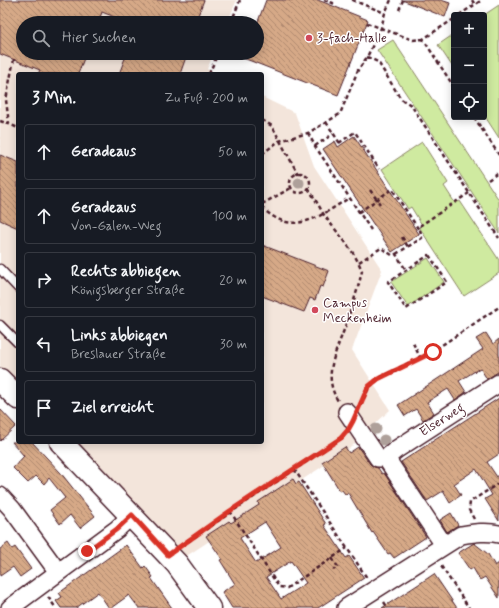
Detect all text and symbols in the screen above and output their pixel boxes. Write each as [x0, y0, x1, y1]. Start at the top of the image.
map controls [451, 12, 487, 120]
button: + [451, 12, 487, 48]
search box [16, 16, 264, 60]
icon: search [30, 27, 52, 49]
text: Hier suchen [62, 28, 136, 48]
place label: 3-fach-Halle [317, 30, 387, 47]
marker: 3-fach-Halle [304, 33, 314, 43]
button: − [451, 48, 487, 84]
button: locate [451, 84, 487, 120]
text: 3 Min. [32, 87, 76, 109]
text: Zu Fuß · 200 m [164, 90, 248, 107]
icon: ahead [33, 141, 55, 163]
text: Geradeaus [71, 142, 136, 162]
text: 50 m [218, 144, 247, 161]
text: Geradeaus [71, 198, 136, 218]
icon: ahead [33, 205, 55, 227]
text: 100 m [212, 208, 247, 225]
text: Von-Galen-Weg [71, 218, 162, 235]
text: Rechts abbiegen [71, 262, 181, 282]
icon: right [33, 269, 55, 291]
text: 20 m [219, 272, 247, 289]
text: Königsberger Straße [71, 282, 185, 299]
place label: Campus Meckenheim [323, 295, 392, 327]
marker: Campus Meckenheim [310, 305, 320, 315]
text: Links abbiegen [71, 326, 168, 346]
icon: left [33, 333, 55, 355]
text: 30 m [220, 336, 247, 353]
route start [424, 343, 442, 361]
text: Breslauer Straße [71, 346, 166, 363]
icon: arrive [33, 397, 55, 419]
text: Ziel erreicht [71, 398, 154, 418]
street label: Elserweg [417, 399, 469, 442]
route end [78, 542, 96, 560]

